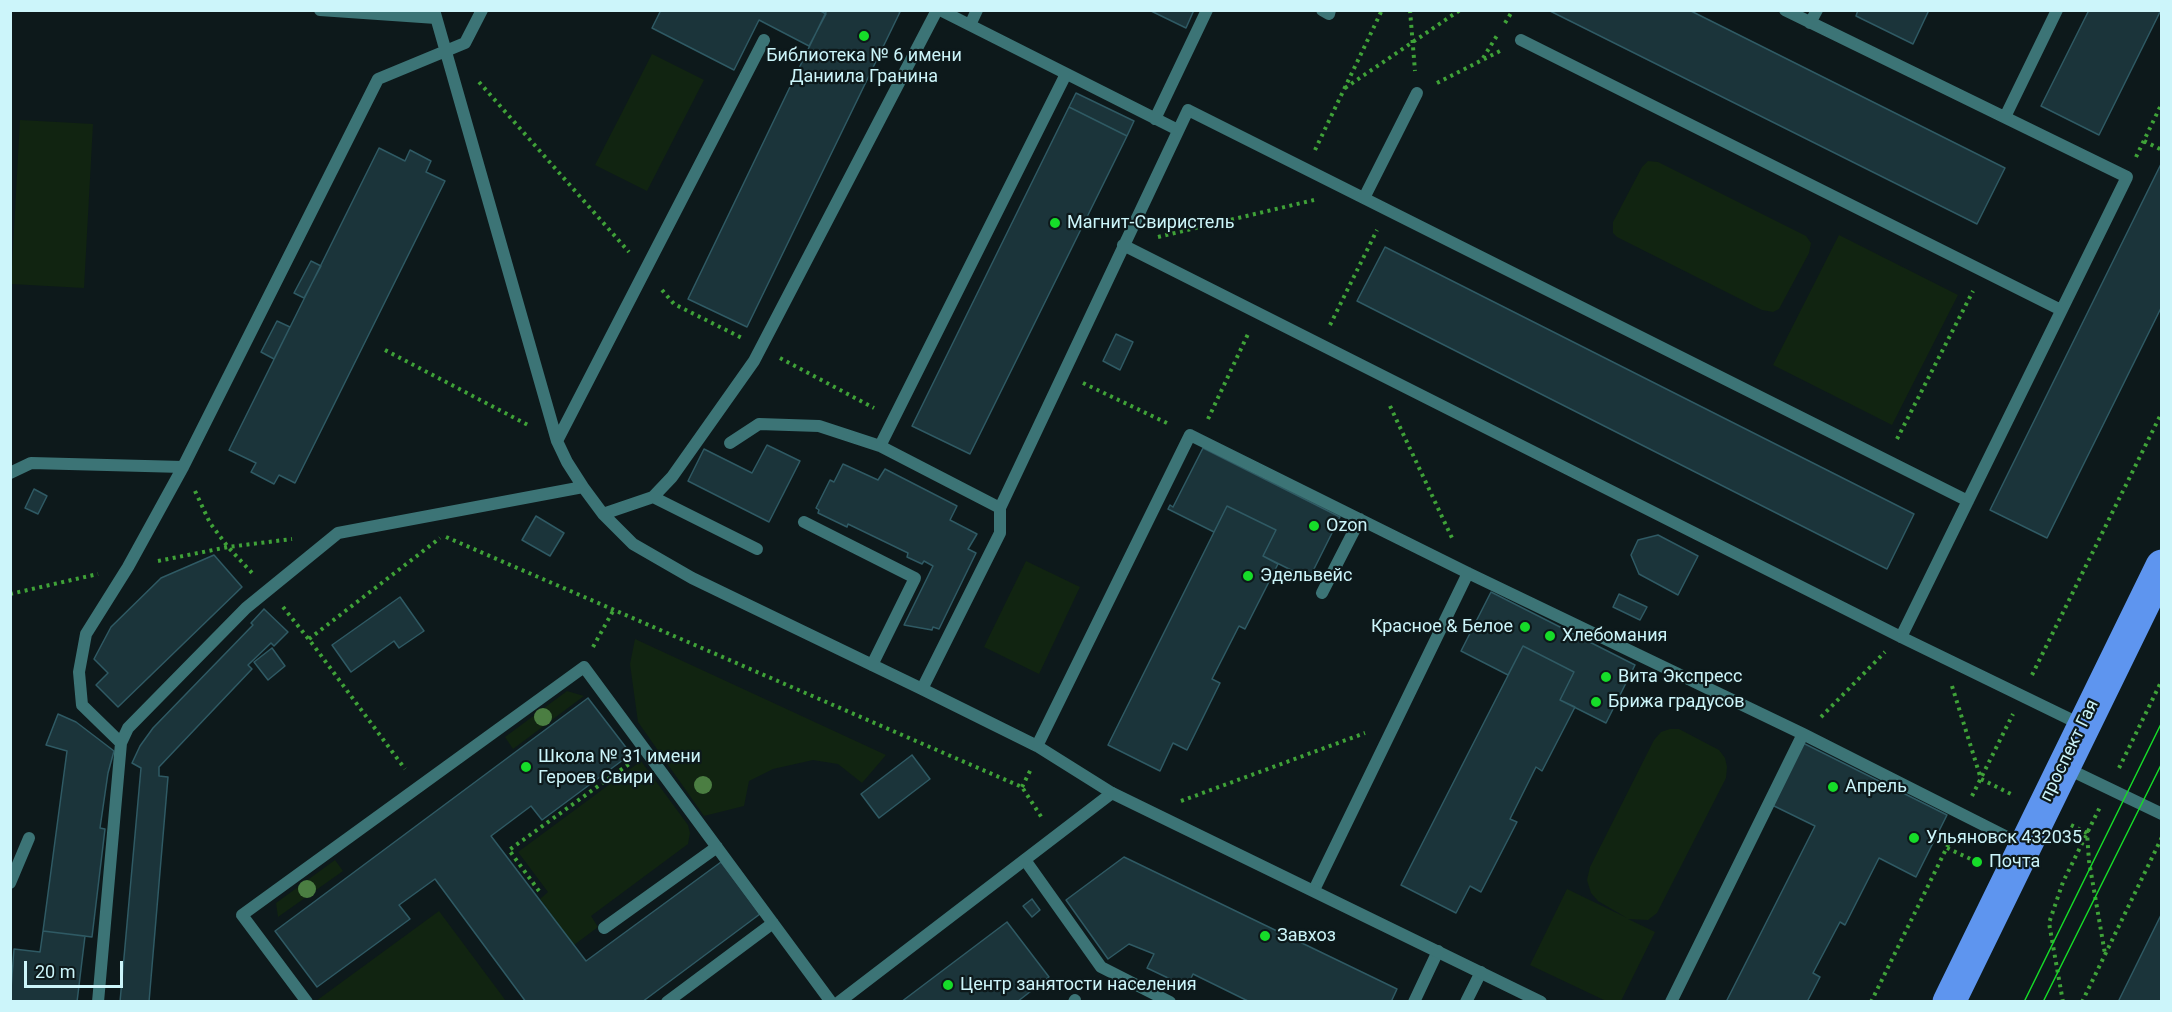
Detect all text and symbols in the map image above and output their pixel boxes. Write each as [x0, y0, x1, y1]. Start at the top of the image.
marker: Библиотека № 6 имени Даниила Гранина [857, 29, 871, 43]
place label: Библиотека № 6 имени Даниила Гранина [766, 45, 962, 88]
place label: Магнит-Свиристель [1067, 212, 1234, 234]
marker: Магнит-Свиристель [1048, 216, 1062, 230]
place label: Ozon [1326, 515, 1367, 537]
marker: Ozon [1307, 519, 1321, 533]
place label: Эдельвейс [1260, 565, 1352, 587]
marker: Эдельвейс [1241, 569, 1255, 583]
place label: Красное & Белое [1371, 616, 1513, 638]
marker: Красное & Белое [1518, 620, 1532, 634]
place label: Хлебомания [1562, 625, 1667, 647]
marker: Хлебомания [1543, 629, 1557, 643]
place label: Вита Экспресс [1618, 666, 1742, 688]
marker: Вита Экспресс [1599, 670, 1613, 684]
place label: Брижа градусов [1608, 691, 1745, 713]
marker: Брижа градусов [1589, 695, 1603, 709]
street label: проспект Гая [2036, 696, 2104, 806]
place label: Школа № 31 имени Героев Свири [538, 746, 701, 789]
marker: Школа № 31 имени Героев Свири [519, 760, 533, 774]
place label: Апрель [1845, 776, 1907, 798]
marker: Апрель [1826, 780, 1840, 794]
place label: Ульяновск 432035 [1926, 827, 2082, 849]
marker: Ульяновск 432035 [1907, 831, 1921, 845]
place label: Почта [1989, 851, 2040, 873]
marker: Почта [1970, 855, 1984, 869]
place label: Завхоз [1277, 925, 1336, 947]
marker: Завхоз [1258, 929, 1272, 943]
scale bar [27, 949, 126, 987]
text: 20 m [35, 961, 75, 982]
place label: Центр занятости населения [960, 974, 1197, 996]
marker: Центр занятости населения [941, 978, 955, 992]

